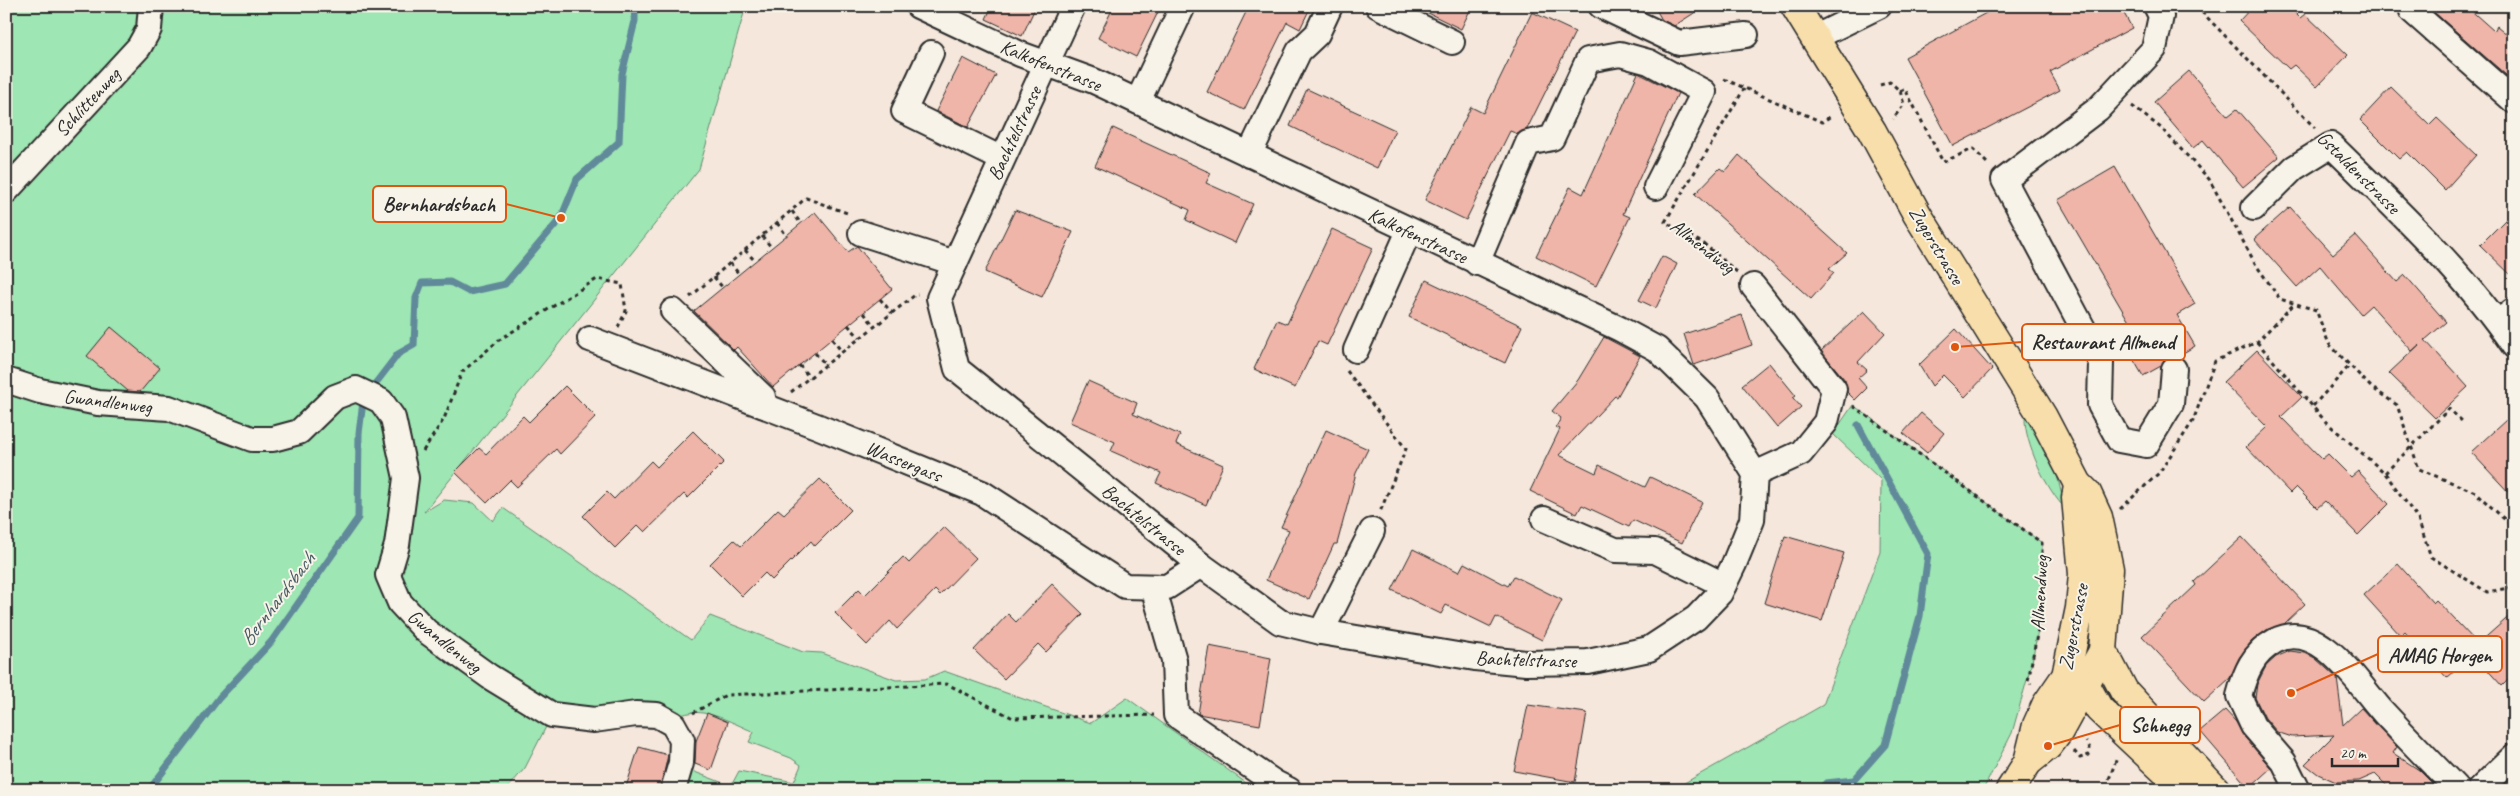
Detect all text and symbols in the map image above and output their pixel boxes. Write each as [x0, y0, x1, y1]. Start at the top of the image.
street label: Kalkofenstrasse [997, 34, 1106, 98]
street label: Schlittenweg [49, 61, 127, 142]
street label: Bachtelstrasse [982, 81, 1048, 184]
street label: Gstaldenstrasse [2312, 125, 2407, 220]
callout: Bernhardsbach [373, 186, 506, 222]
text: Bernhardsbach [383, 191, 496, 217]
street label: Kalkofenstrasse [1364, 202, 1473, 270]
street label: Zugerstrasse [1903, 202, 1970, 290]
street label: Allmendweg [1665, 213, 1741, 280]
callout: Restaurant Allmend [2022, 324, 2185, 360]
text: Restaurant Allmend [2031, 329, 2178, 355]
street label: Gwandlenweg [62, 384, 154, 419]
street label: Wassergass [862, 435, 947, 489]
street label: Bachtelstrasse [1097, 478, 1192, 562]
water label: Bernhardsbach [233, 546, 321, 651]
street label: Allmendweg [2025, 554, 2054, 631]
street label: Zugerstrasse [2053, 581, 2094, 672]
street label: Gwandlenweg [402, 604, 488, 680]
callout: AMAG Horgen [2378, 636, 2502, 672]
text: AMAG Horgen [2388, 642, 2493, 668]
street label: Bachtelstrasse [1475, 645, 1578, 674]
callout: Schnegg [2120, 707, 2200, 743]
text: Schnegg [2130, 712, 2192, 738]
scale bar [2332, 736, 2399, 768]
text: 20 m [2340, 744, 2367, 763]

